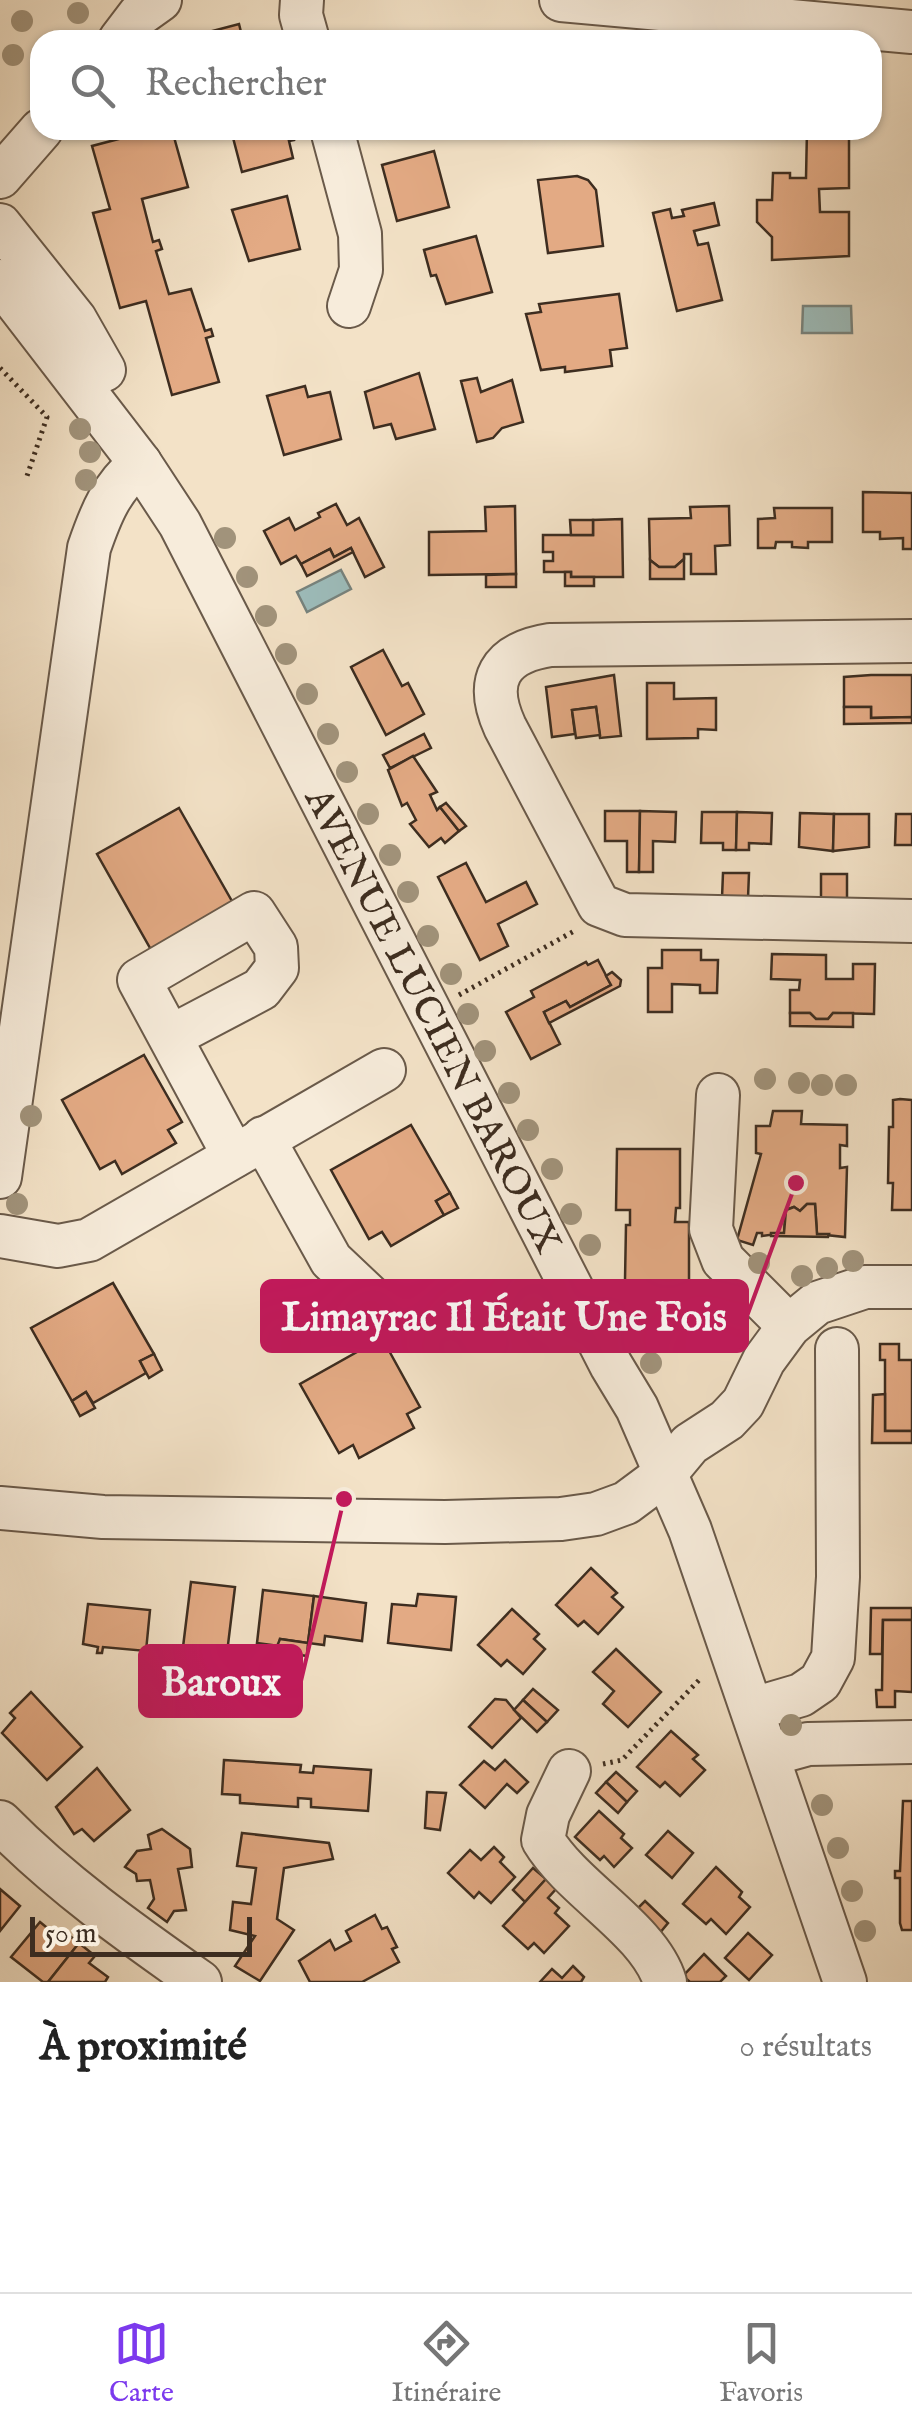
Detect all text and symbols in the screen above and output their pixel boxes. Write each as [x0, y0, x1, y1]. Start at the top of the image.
search box [30, 30, 882, 140]
icon: search [65, 58, 120, 113]
text: Rechercher [145, 61, 327, 109]
street label: AVENUE LUCIEN BAROUX [292, 780, 571, 1263]
callout: Limayrac Il Était Une Fois [262, 1281, 747, 1351]
text: Limayrac Il Était Une Fois [281, 1292, 727, 1345]
callout: Baroux [140, 1646, 301, 1716]
text: Baroux [161, 1659, 282, 1710]
scale bar [30, 1912, 252, 1956]
text: 50 m [45, 1917, 97, 1952]
text: À proximité [40, 2021, 247, 2074]
text: 0 résultats [739, 2027, 872, 2068]
tab: Carte [109, 2316, 174, 2411]
tab: Itinéraire [392, 2316, 501, 2411]
tab: Favoris [719, 2316, 803, 2411]

